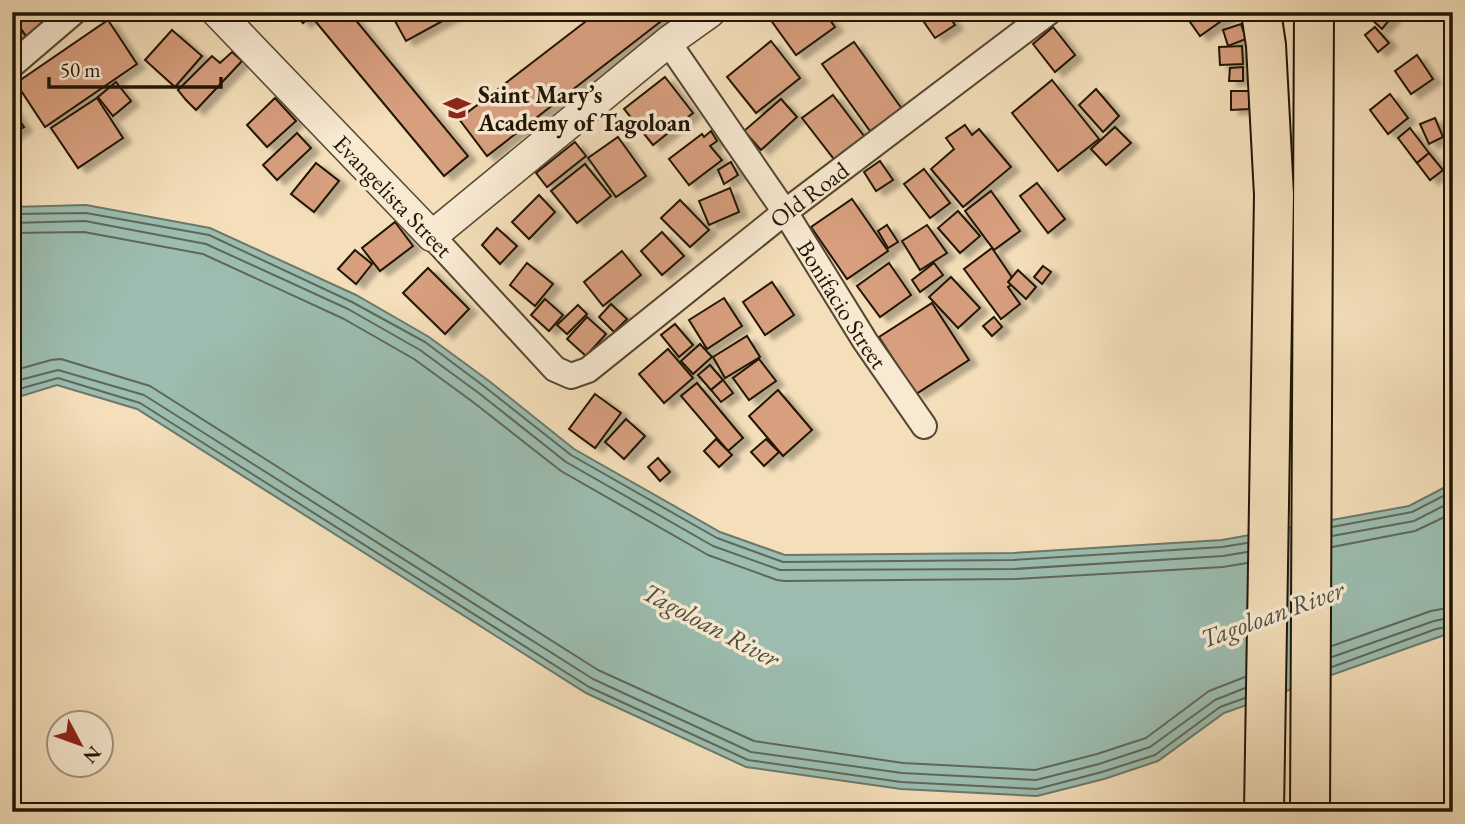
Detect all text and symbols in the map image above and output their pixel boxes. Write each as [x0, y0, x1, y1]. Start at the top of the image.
scale bar [49, 46, 220, 90]
text: 50 m [60, 56, 101, 83]
place label: Saint Mary’s Academy of Tagoloan [477, 79, 691, 139]
school or university icon: Saint Mary’s Academy of Tagoloan [442, 93, 472, 123]
street label: Evangelista Street [327, 128, 460, 264]
street label: Old Road [763, 154, 855, 234]
street label: Bonifacio Street [791, 234, 895, 375]
water label: Tagoloan River [1196, 572, 1350, 656]
water label: Tagoloan River [637, 575, 786, 676]
north arrow [46, 708, 116, 778]
text: N [78, 741, 107, 769]

